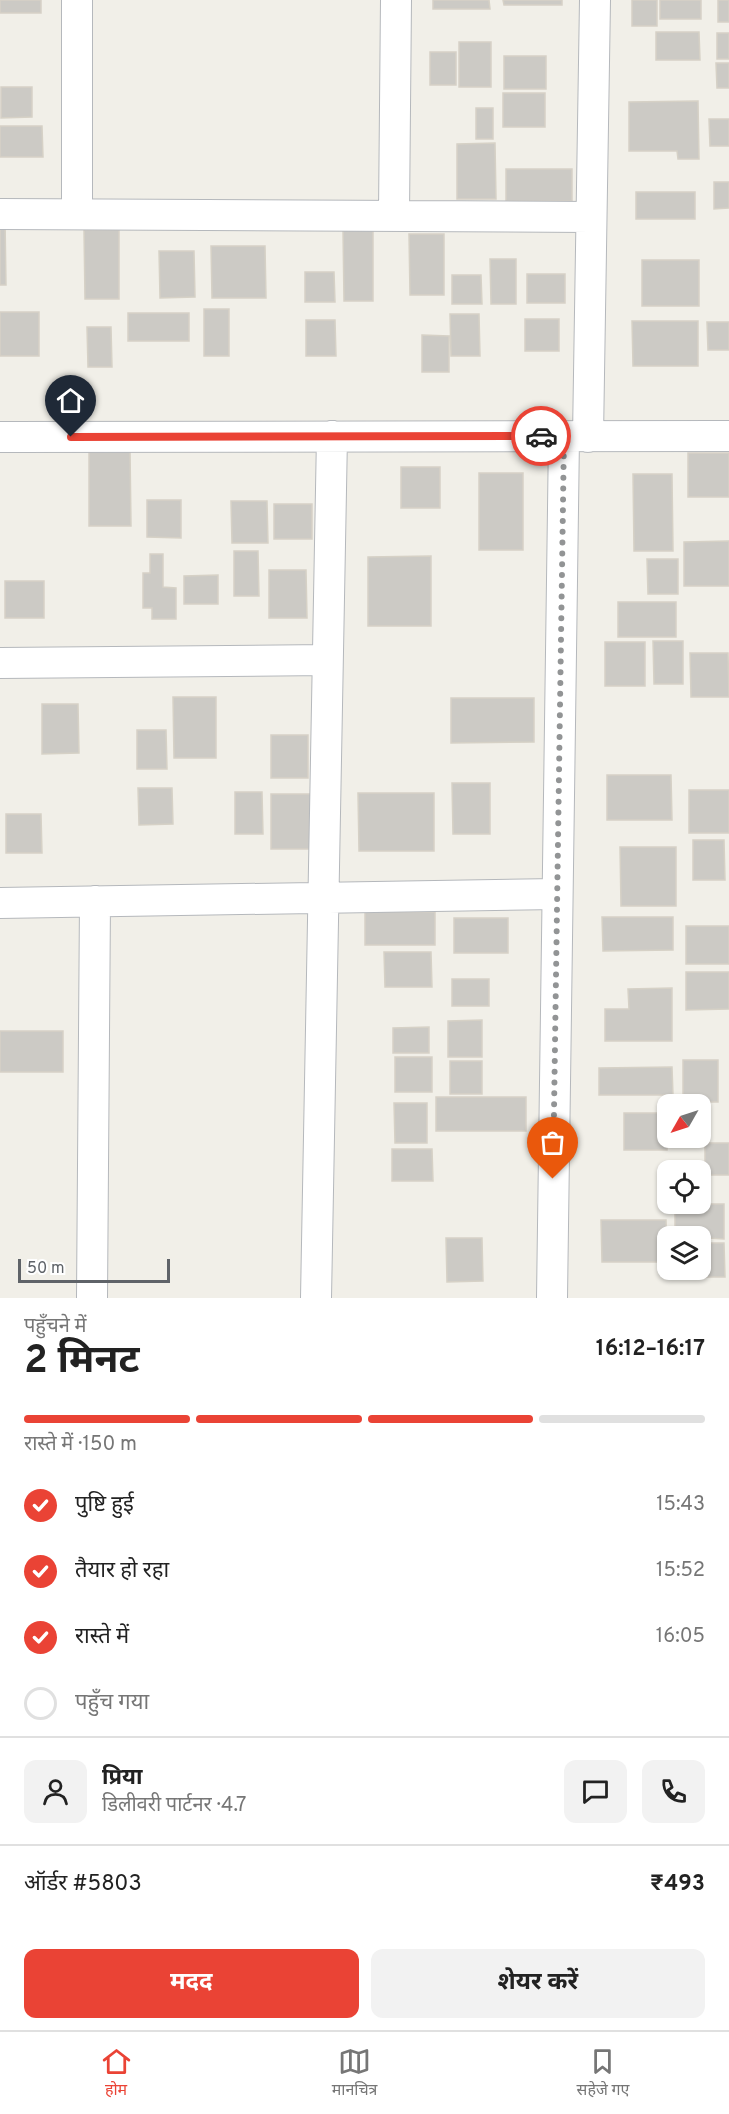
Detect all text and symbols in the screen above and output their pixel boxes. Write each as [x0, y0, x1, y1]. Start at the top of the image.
pin [45, 375, 96, 437]
icon: home [54, 384, 87, 417]
courier [511, 406, 571, 466]
icon: car [525, 420, 558, 453]
north arrow [657, 1094, 711, 1148]
map controls [657, 1094, 711, 1280]
pin [527, 1117, 578, 1179]
icon: bag [536, 1126, 569, 1159]
button: locate [657, 1160, 711, 1214]
button: layers [657, 1226, 711, 1280]
scale bar [18, 1256, 170, 1284]
text: 50 m [27, 1259, 65, 1279]
text: पहुँचने में [24, 1314, 86, 1340]
text: 16:12–16:17 [596, 1336, 705, 1363]
text: 2 मिनट [24, 1338, 139, 1387]
text: रास्ते में · 150 m [24, 1432, 137, 1458]
icon: check [24, 1489, 57, 1522]
text: पुष्टि हुई [75, 1492, 134, 1519]
text: 15:43 [656, 1492, 705, 1518]
icon: check [24, 1555, 57, 1588]
text: तैयार हो रहा [75, 1558, 169, 1585]
text: 15:52 [656, 1558, 705, 1584]
icon: check [24, 1621, 57, 1654]
text: रास्ते में [75, 1624, 129, 1651]
text: 16:05 [656, 1624, 705, 1650]
text: पहुँच गया [75, 1690, 149, 1717]
button: person [24, 1760, 87, 1823]
button: chat [564, 1760, 627, 1823]
button: phone [642, 1760, 705, 1823]
text: प्रिया [102, 1765, 142, 1792]
text: डिलीवरी पार्टनर · 4.7 [102, 1793, 246, 1819]
text: ऑर्डर #5803 [24, 1871, 142, 1898]
text: ₹493 [650, 1871, 705, 1898]
button: मदद [24, 1949, 359, 2018]
button: शेयर करें [371, 1949, 705, 2018]
tab: होम [100, 2045, 133, 2102]
tab: मानचित्र [332, 2045, 377, 2102]
tab: सहेजे गए [577, 2045, 629, 2102]

